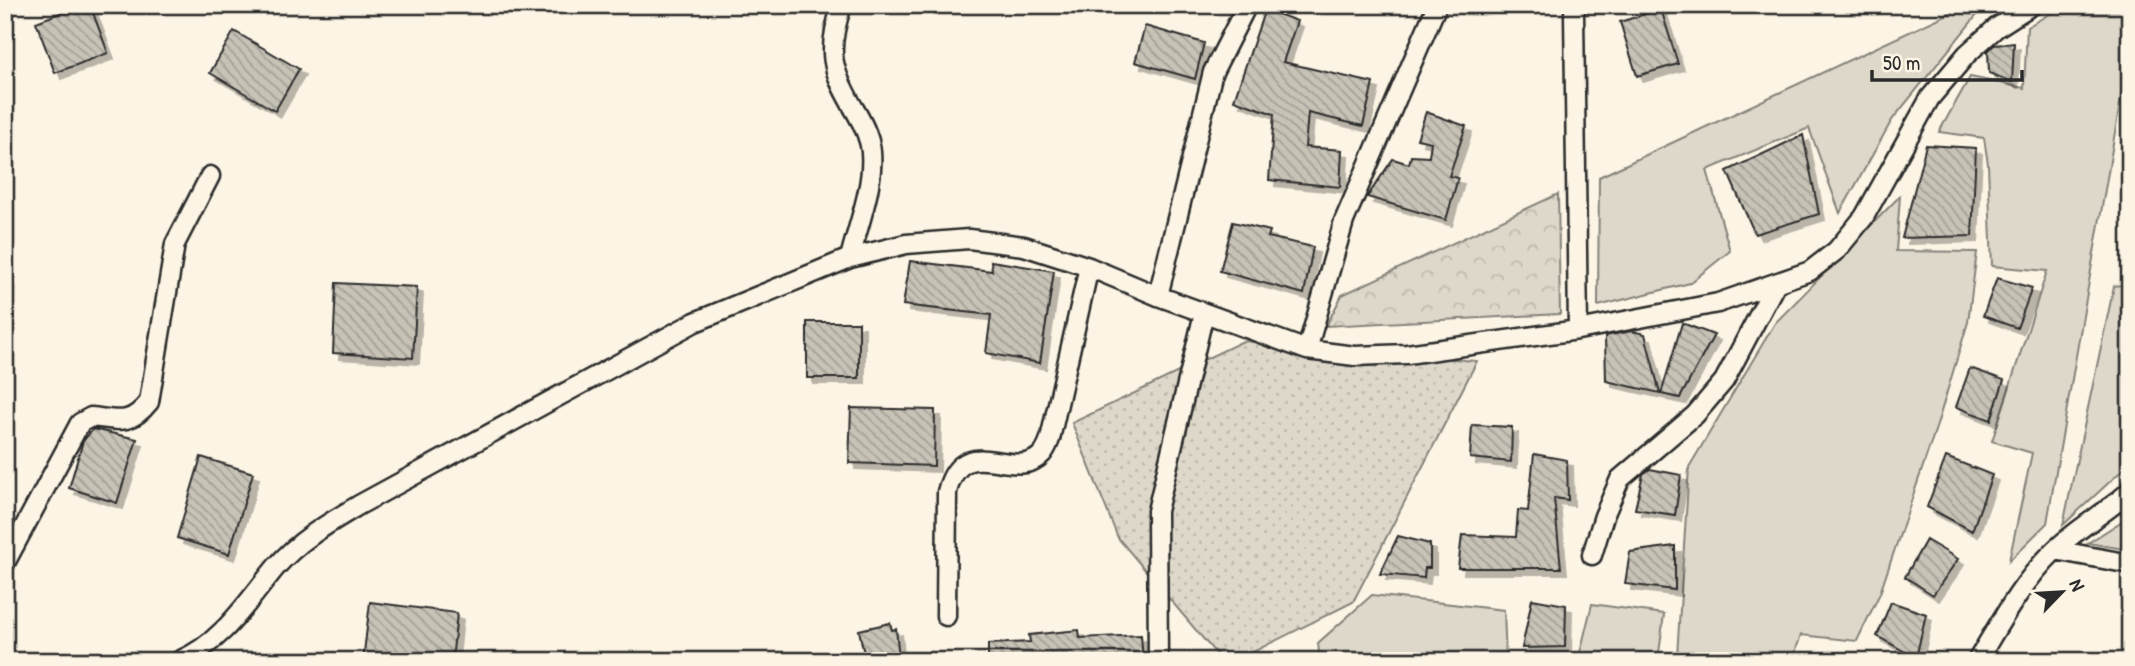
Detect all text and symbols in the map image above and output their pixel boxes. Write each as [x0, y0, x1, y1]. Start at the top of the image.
scale bar [1872, 38, 2023, 82]
text: 50 m [1883, 48, 1920, 77]
north arrow [2026, 558, 2096, 628]
text: N [2063, 575, 2091, 595]

